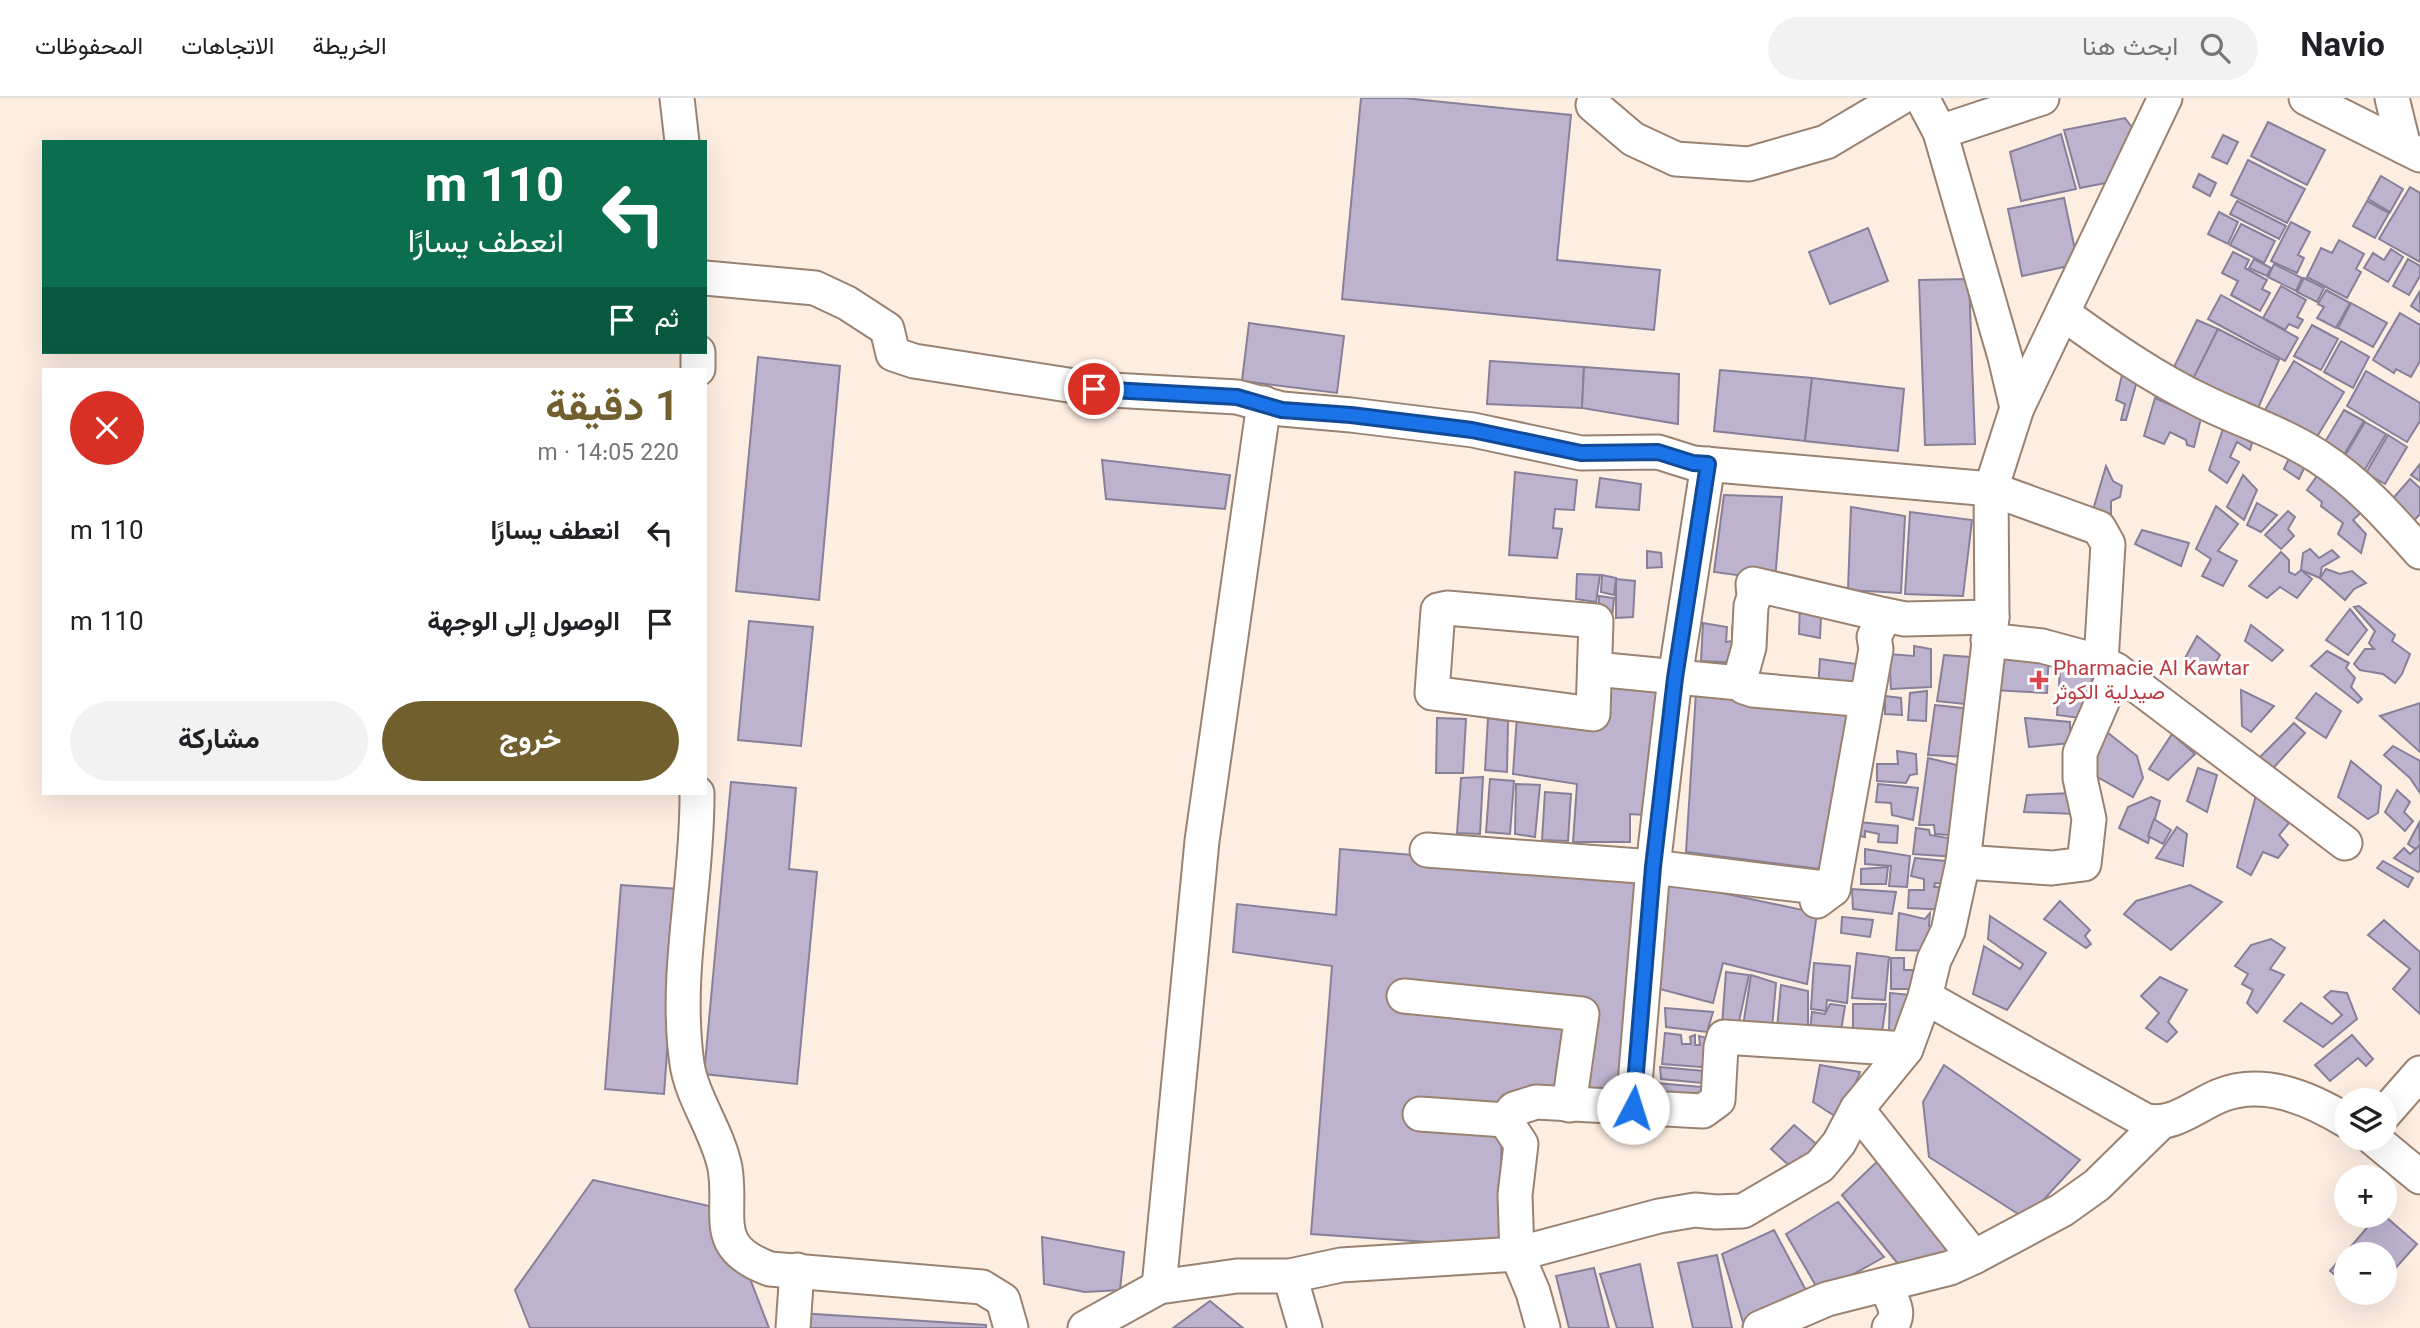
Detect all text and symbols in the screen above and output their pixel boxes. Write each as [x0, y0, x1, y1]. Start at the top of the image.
search box [1768, 17, 2258, 80]
text: Navio [2300, 22, 2385, 74]
text: ابحث هنا [2082, 28, 2178, 69]
text: المحفوظات [35, 29, 143, 67]
text: الاتجاهات [181, 29, 274, 67]
text: الخريطة [312, 29, 387, 67]
icon: search [2196, 29, 2234, 67]
text: 110 m [425, 151, 564, 227]
icon: left [588, 168, 679, 259]
text: انعطف يسارًا [408, 219, 564, 269]
text: ثم [655, 300, 679, 341]
icon: arrive [603, 301, 641, 339]
pin [1064, 359, 1124, 419]
icon: arrive [1075, 370, 1113, 408]
text: 1 دقيقة [545, 377, 679, 443]
button: close [70, 391, 144, 465]
text: 220 m · 14:05 [538, 436, 679, 472]
text: 110 m [70, 512, 144, 553]
text: انعطف يسارًا [490, 512, 620, 553]
icon: left [641, 514, 679, 552]
text: 110 m [70, 603, 144, 644]
text: الوصول إلى الوجهة [427, 603, 620, 644]
icon: arrive [641, 605, 679, 643]
place label: Pharmacie Al Kawtar صيدلية الكوثر [2052, 653, 2249, 710]
marker: Pharmacie Al Kawtar صيدلية الكوثر [2031, 672, 2047, 688]
button: مشاركة [70, 701, 368, 781]
button: خروج [382, 701, 679, 781]
position arrow [1596, 1071, 1670, 1145]
map controls [2334, 1088, 2397, 1305]
button: layers [2334, 1088, 2397, 1151]
button: + [2334, 1165, 2397, 1228]
button: − [2334, 1242, 2397, 1305]

